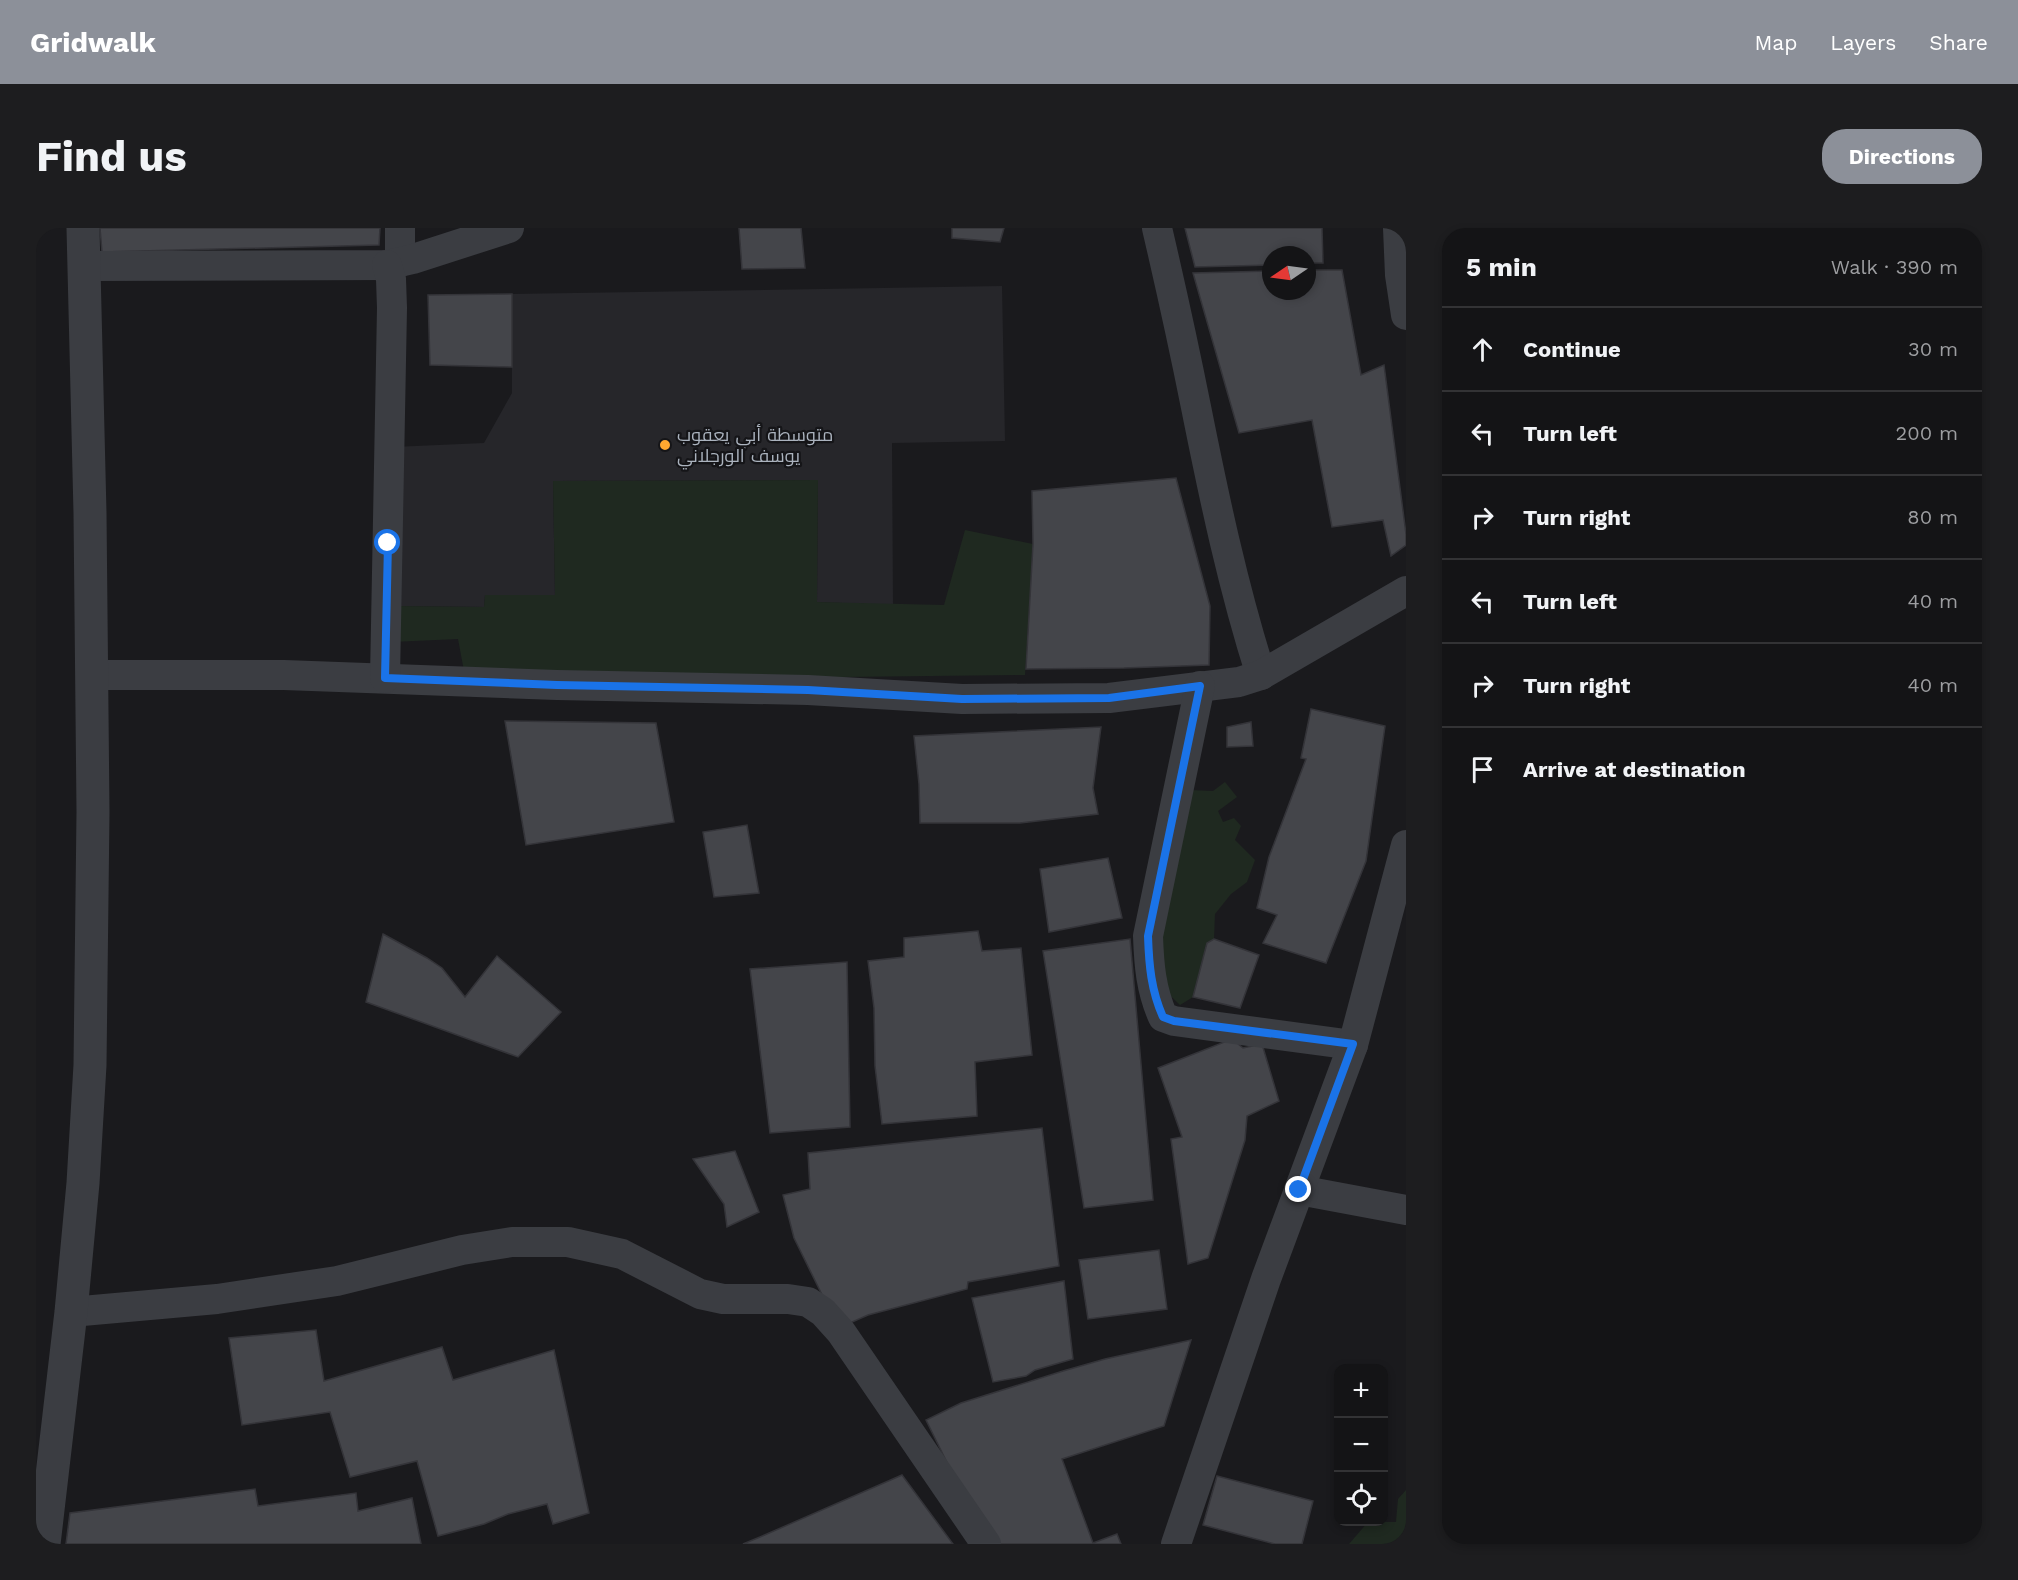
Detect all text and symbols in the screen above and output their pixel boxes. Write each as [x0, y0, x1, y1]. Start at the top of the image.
text: Gridwalk [30, 26, 156, 59]
text: Map [1754, 30, 1797, 55]
text: Layers [1830, 30, 1896, 55]
text: Share [1929, 30, 1988, 55]
button: Directions [1822, 129, 1982, 184]
text: Find us [36, 132, 187, 181]
north arrow [1262, 246, 1316, 300]
text: 5 min [1466, 252, 1537, 282]
text: Walk · 390 m [1831, 255, 1958, 279]
icon: ahead [1466, 333, 1499, 366]
text: Continue [1523, 337, 1621, 362]
text: 30 m [1908, 337, 1958, 361]
icon: left [1466, 417, 1499, 450]
text: Turn left [1523, 421, 1617, 446]
text: 200 m [1896, 421, 1958, 445]
place label: متوسطة أبي يعقوب يوسف الورجلاني [677, 424, 833, 470]
marker: متوسطة أبي يعقوب يوسف الورجلاني [658, 438, 672, 452]
icon: right [1466, 501, 1499, 534]
text: Turn right [1523, 505, 1630, 530]
text: 80 m [1907, 505, 1958, 529]
route start [374, 529, 400, 555]
icon: left [1466, 585, 1499, 618]
text: Turn left [1523, 589, 1617, 614]
text: 40 m [1907, 589, 1958, 613]
icon: right [1466, 669, 1499, 702]
text: Turn right [1523, 673, 1630, 698]
text: 40 m [1907, 673, 1958, 697]
icon: arrive [1466, 753, 1499, 786]
text: Arrive at destination [1523, 757, 1746, 782]
route end [1285, 1176, 1311, 1202]
map controls [1334, 1364, 1388, 1526]
button: + [1334, 1364, 1388, 1418]
button: − [1334, 1418, 1388, 1472]
button: locate [1334, 1472, 1388, 1526]

